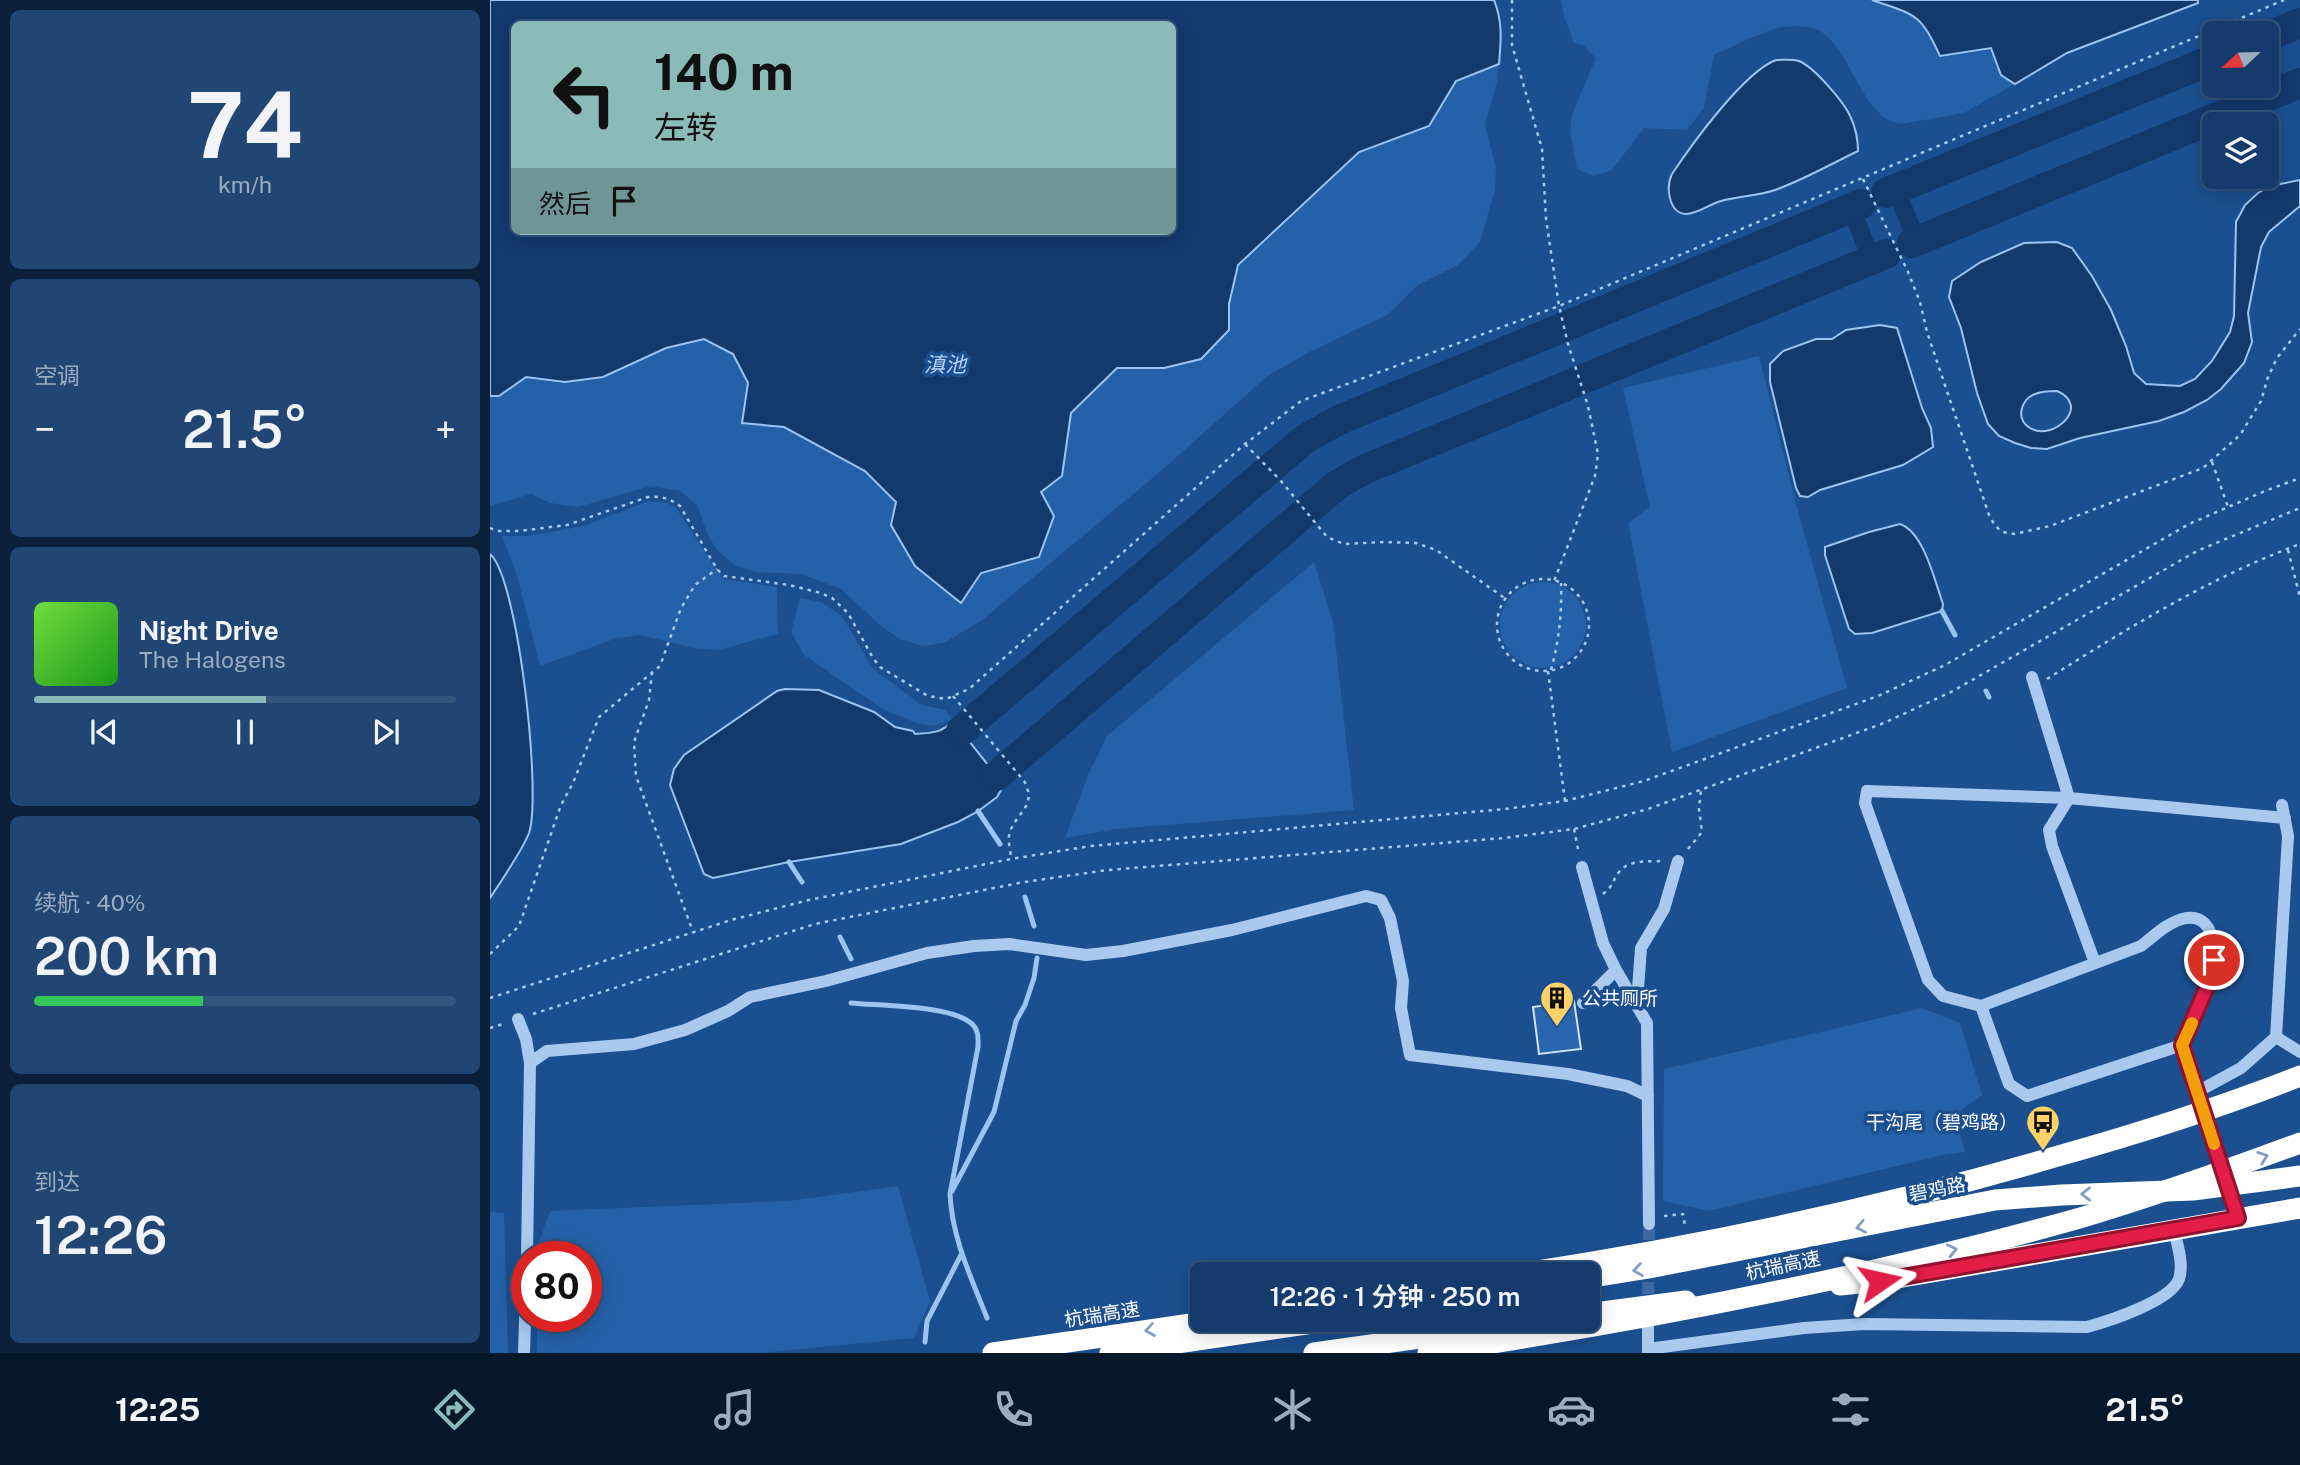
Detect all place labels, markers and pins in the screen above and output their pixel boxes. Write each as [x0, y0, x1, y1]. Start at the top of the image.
pin [2184, 930, 2244, 990]
building icon: 公共厕所 [1538, 979, 1576, 1028]
place label: 公共厕所 [1582, 987, 1658, 1009]
bus stop icon: 干沟尾（碧鸡路） [2024, 1103, 2062, 1152]
place label: 干沟尾（碧鸡路） [1866, 1111, 2018, 1133]

